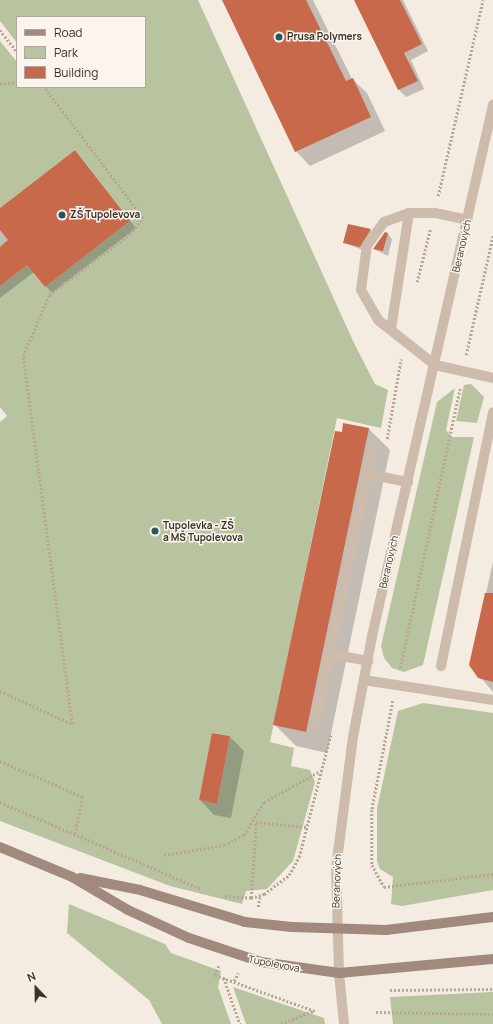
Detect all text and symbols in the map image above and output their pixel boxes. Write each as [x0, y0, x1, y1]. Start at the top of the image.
legend [16, 16, 146, 88]
text: Road [54, 24, 82, 41]
place label: Prusa Polymers [287, 31, 362, 43]
marker: Prusa Polymers [274, 32, 284, 42]
text: Park [54, 44, 78, 61]
text: Building [54, 64, 98, 81]
place label: ZŠ Tupolevova [70, 209, 140, 221]
marker: ZŠ Tupolevova [57, 210, 67, 220]
street label: Beranových [450, 218, 474, 274]
place label: Tupolevka - ZŠ a MŠ Tupolevova [163, 519, 243, 542]
marker: Tupolevka - ZŠ a MŠ Tupolevova [150, 526, 160, 536]
street label: Beranových [377, 534, 401, 590]
street label: Beranových [330, 854, 344, 908]
street label: Tupolevova [247, 953, 301, 975]
north arrow [16, 968, 56, 1008]
text: N [25, 968, 38, 985]

